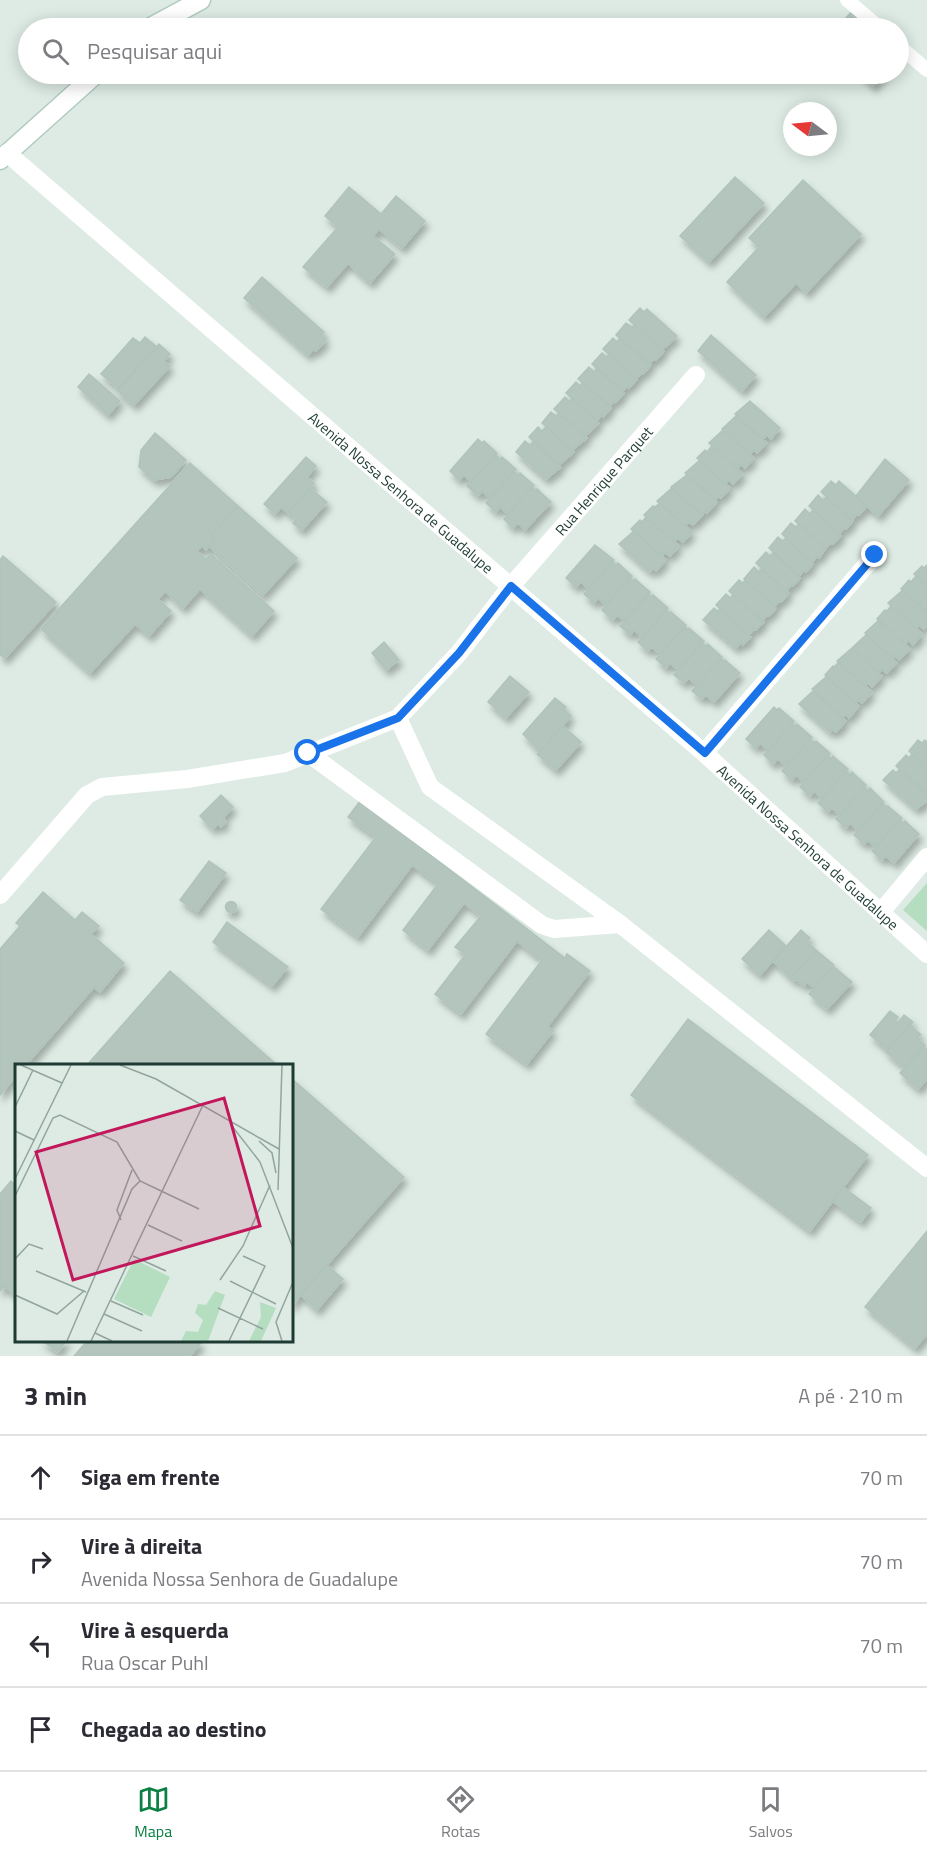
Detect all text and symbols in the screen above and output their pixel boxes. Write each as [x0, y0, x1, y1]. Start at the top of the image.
search box [18, 18, 909, 84]
text: Pesquisar aqui [87, 34, 222, 68]
icon: search [39, 35, 72, 68]
north arrow [783, 102, 837, 156]
street label: Avenida Nossa Senhora de Guadalupe [303, 406, 499, 579]
street label: Rua Henrique Parquet [549, 420, 658, 540]
route end [861, 541, 887, 567]
route start [294, 739, 320, 765]
street label: Avenida Nossa Senhora de Guadalupe [712, 759, 904, 935]
inset map [15, 1064, 292, 1341]
text: 3 min [24, 1376, 87, 1415]
text: A pé · 210 m [798, 1380, 903, 1411]
text: Siga em frente [81, 1460, 220, 1494]
icon: ahead [24, 1461, 57, 1494]
text: 70 m [859, 1462, 903, 1493]
text: Vire à direita [81, 1529, 202, 1563]
icon: right [24, 1545, 57, 1578]
text: 70 m [859, 1546, 903, 1577]
text: Avenida Nossa Senhora de Guadalupe [81, 1563, 398, 1594]
text: Vire à esquerda [81, 1613, 229, 1647]
icon: left [24, 1629, 57, 1662]
text: 70 m [859, 1630, 903, 1661]
text: Rua Oscar Puhl [81, 1647, 209, 1678]
text: Chegada ao destino [81, 1712, 267, 1746]
icon: arrive [24, 1713, 57, 1746]
tab: Mapa [134, 1783, 172, 1843]
tab: Rotas [441, 1783, 480, 1843]
tab: Salvos [749, 1783, 793, 1843]

